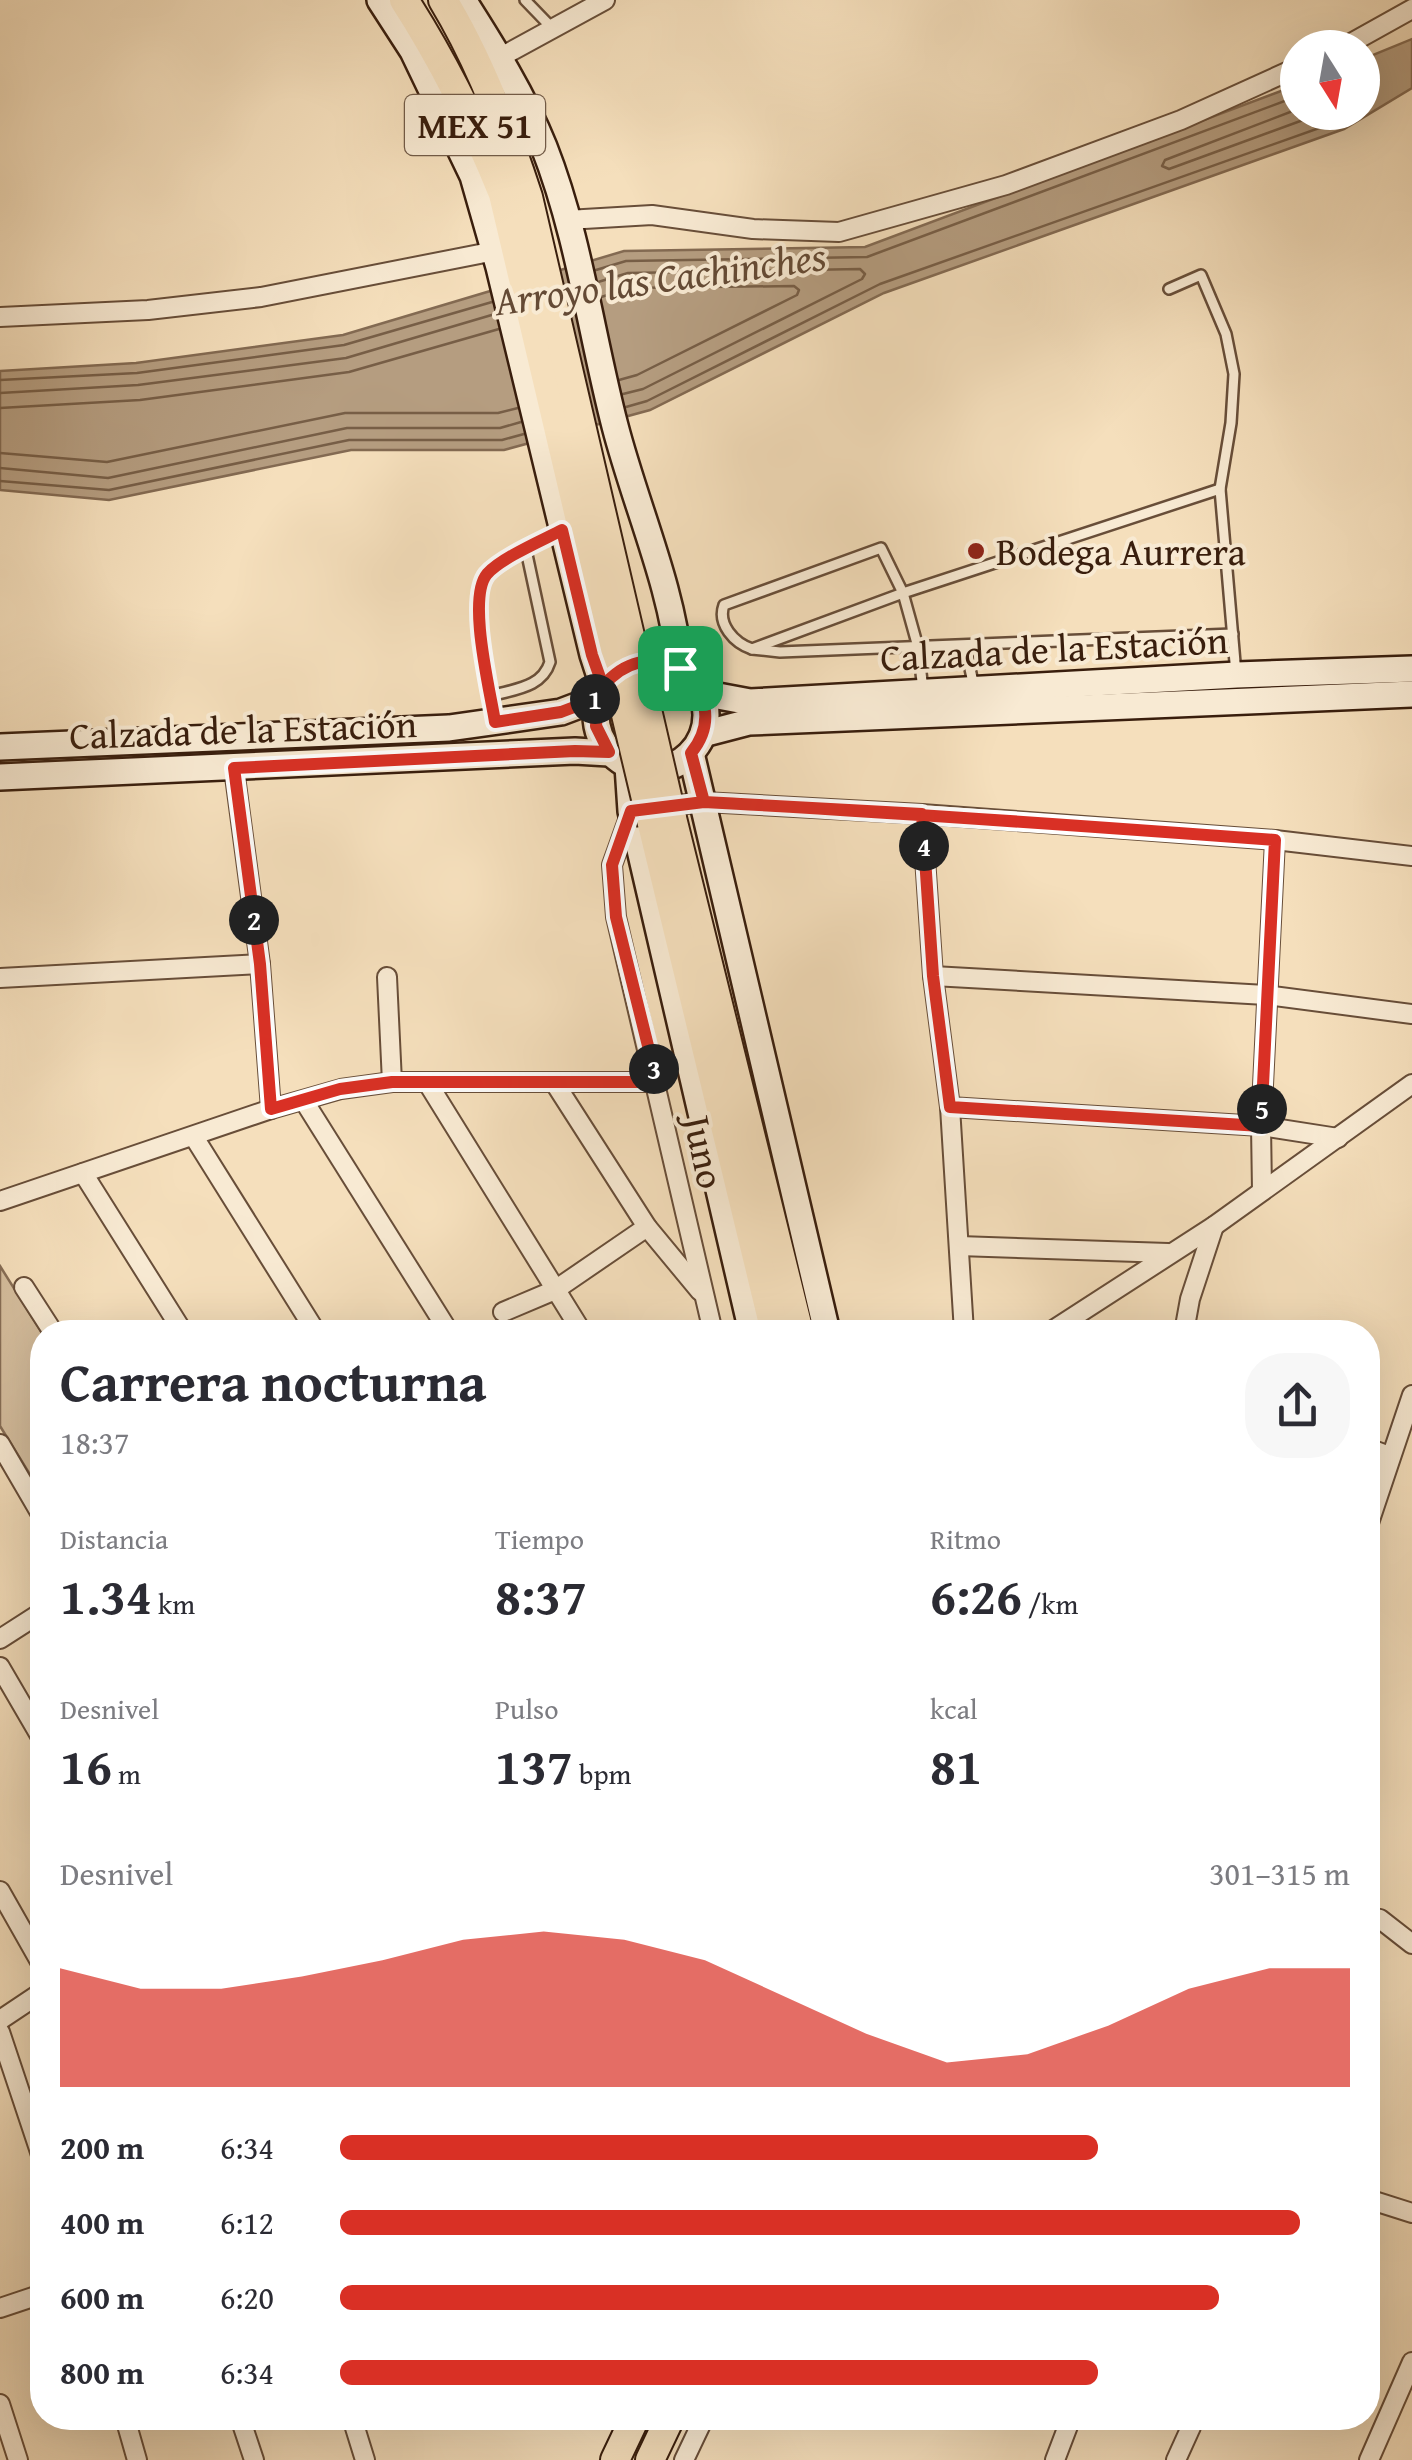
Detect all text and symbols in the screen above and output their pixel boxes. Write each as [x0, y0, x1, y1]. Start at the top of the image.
north arrow [1280, 30, 1380, 130]
map controls [1280, 30, 1380, 130]
road number: MEX 51 [405, 95, 545, 155]
water label: Arroyo las Cachinches [490, 225, 830, 331]
place label: Bodega Aurrera [996, 523, 1246, 579]
marker: Bodega Aurrera [965, 540, 987, 562]
street label: Calzada de la Estación [879, 611, 1229, 685]
pin [638, 626, 723, 711]
icon: arrive [653, 641, 708, 696]
pin: 1 [570, 674, 620, 724]
text: 1 [588, 678, 602, 719]
street label: Calzada de la Estación [68, 695, 418, 763]
pin: 4 [899, 821, 949, 871]
text: 4 [917, 825, 931, 866]
pin: 2 [229, 895, 279, 945]
text: 2 [247, 899, 261, 940]
pin: 3 [629, 1044, 679, 1094]
text: 3 [647, 1048, 661, 1089]
pin: 5 [1237, 1084, 1287, 1134]
text: 5 [1255, 1088, 1269, 1129]
street label: Juno [669, 1106, 740, 1194]
text: Carrera nocturna [60, 1341, 487, 1421]
button: share [1245, 1353, 1350, 1458]
text: 18:37 [60, 1419, 129, 1466]
text: Distancia [60, 1518, 168, 1559]
text: Tiempo [495, 1518, 584, 1559]
text: Ritmo [930, 1518, 1001, 1559]
text: 1.34 [60, 1559, 152, 1632]
text: 8:37 [495, 1559, 587, 1632]
text: 6:26 [930, 1559, 1022, 1632]
text: km [152, 1583, 195, 1624]
text: /km [1022, 1583, 1078, 1624]
text: Desnivel [60, 1688, 159, 1729]
text: Pulso [495, 1688, 558, 1729]
text: kcal [930, 1688, 978, 1729]
text: 16 [60, 1729, 112, 1802]
text: 137 [495, 1729, 573, 1802]
text: 81 [930, 1729, 982, 1802]
text: m [112, 1753, 141, 1794]
text: bpm [573, 1753, 631, 1794]
text: Desnivel [60, 1850, 173, 1897]
text: 301–315 m [1209, 1850, 1350, 1897]
text: 200 m [60, 2124, 144, 2171]
text: 6:34 [220, 2124, 274, 2171]
text: 400 m [60, 2199, 144, 2246]
text: 6:12 [220, 2199, 274, 2246]
text: 600 m [60, 2274, 144, 2321]
text: 6:20 [220, 2274, 274, 2321]
text: 800 m [60, 2349, 144, 2396]
text: 6:34 [220, 2349, 274, 2396]

